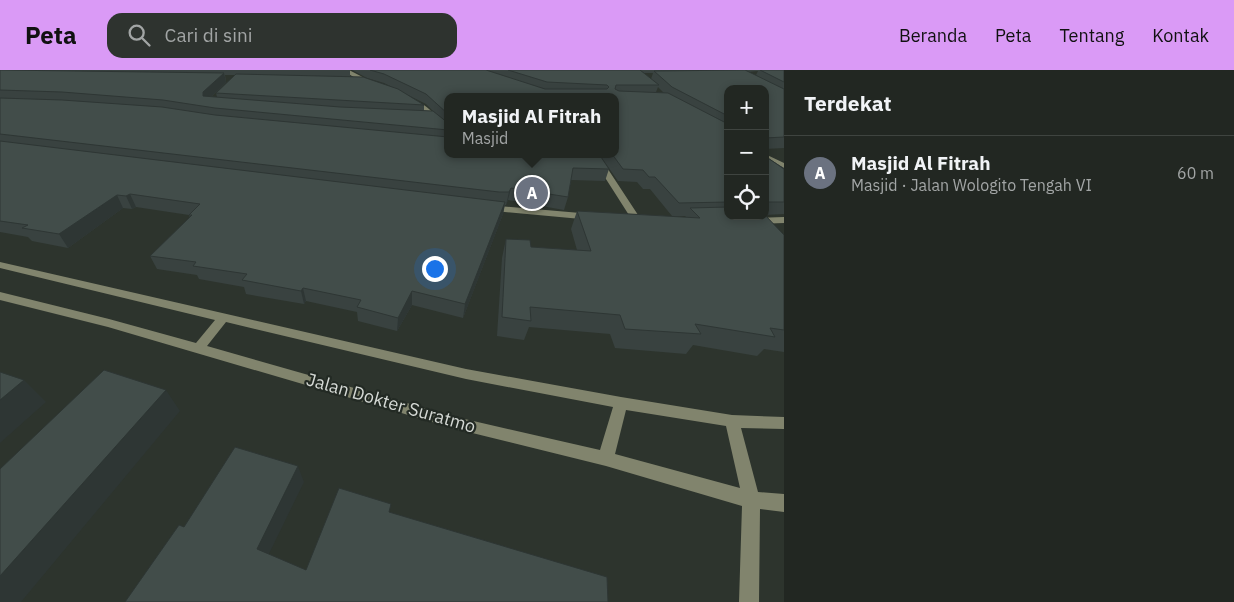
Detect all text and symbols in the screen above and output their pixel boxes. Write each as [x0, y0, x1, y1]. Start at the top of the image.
search box [107, 13, 457, 58]
text: Peta [25, 19, 77, 51]
icon: search [125, 21, 153, 49]
text: Cari di sini [165, 23, 253, 47]
text: Beranda [899, 24, 967, 47]
text: Peta [995, 24, 1031, 47]
text: Tentang [1059, 24, 1124, 47]
text: Kontak [1152, 24, 1209, 47]
map controls [724, 85, 769, 220]
button: + [724, 85, 769, 130]
text: Terdekat [804, 89, 892, 117]
popup [444, 93, 619, 158]
text: Masjid Al Fitrah [462, 104, 601, 128]
text: Masjid [462, 128, 508, 148]
button: − [724, 130, 769, 175]
text: Masjid Al Fitrah [851, 151, 990, 175]
text: A [815, 163, 825, 183]
text: 60 m [1177, 163, 1214, 183]
pin: A [516, 174, 548, 212]
button: locate [724, 175, 769, 220]
text: Masjid · Jalan Wologito Tengah VI [851, 175, 1092, 195]
your location [422, 256, 448, 282]
street label: Jalan Dokter Suratmo [304, 367, 479, 438]

